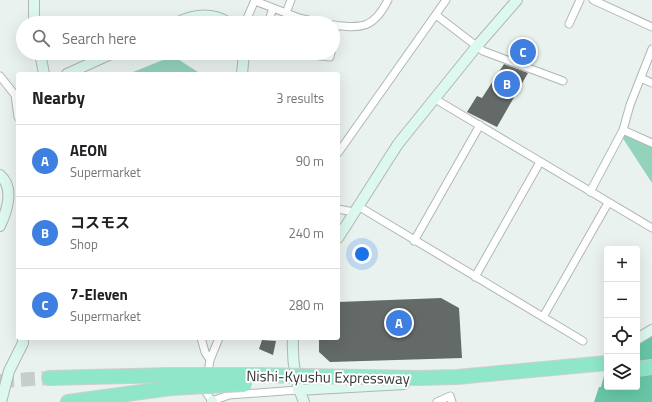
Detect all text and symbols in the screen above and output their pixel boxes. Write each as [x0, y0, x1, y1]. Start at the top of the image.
search box [16, 16, 340, 60]
icon: search [30, 27, 52, 49]
text: Search here [62, 27, 136, 50]
pin: C [510, 37, 536, 67]
pin: B [494, 69, 520, 99]
text: Nearby [32, 85, 85, 111]
text: 3 results [276, 88, 324, 108]
text: AEON [70, 139, 107, 162]
text: A [41, 151, 49, 171]
text: 90 m [296, 151, 324, 171]
text: Supermarket [70, 162, 141, 182]
text: コスモス [70, 211, 130, 234]
text: B [41, 223, 49, 243]
text: 240 m [288, 223, 324, 243]
text: Shop [70, 234, 98, 254]
your location [352, 244, 372, 264]
map controls [604, 246, 640, 390]
button: + [604, 246, 640, 282]
button: − [604, 282, 640, 318]
text: 7-Eleven [70, 283, 128, 306]
text: C [41, 295, 49, 315]
text: 280 m [288, 295, 324, 315]
text: Supermarket [70, 306, 141, 326]
pin: A [386, 308, 412, 338]
button: locate [604, 318, 640, 354]
button: layers [604, 354, 640, 390]
street label: Nishi-Kyushu Expressway [246, 364, 410, 390]

